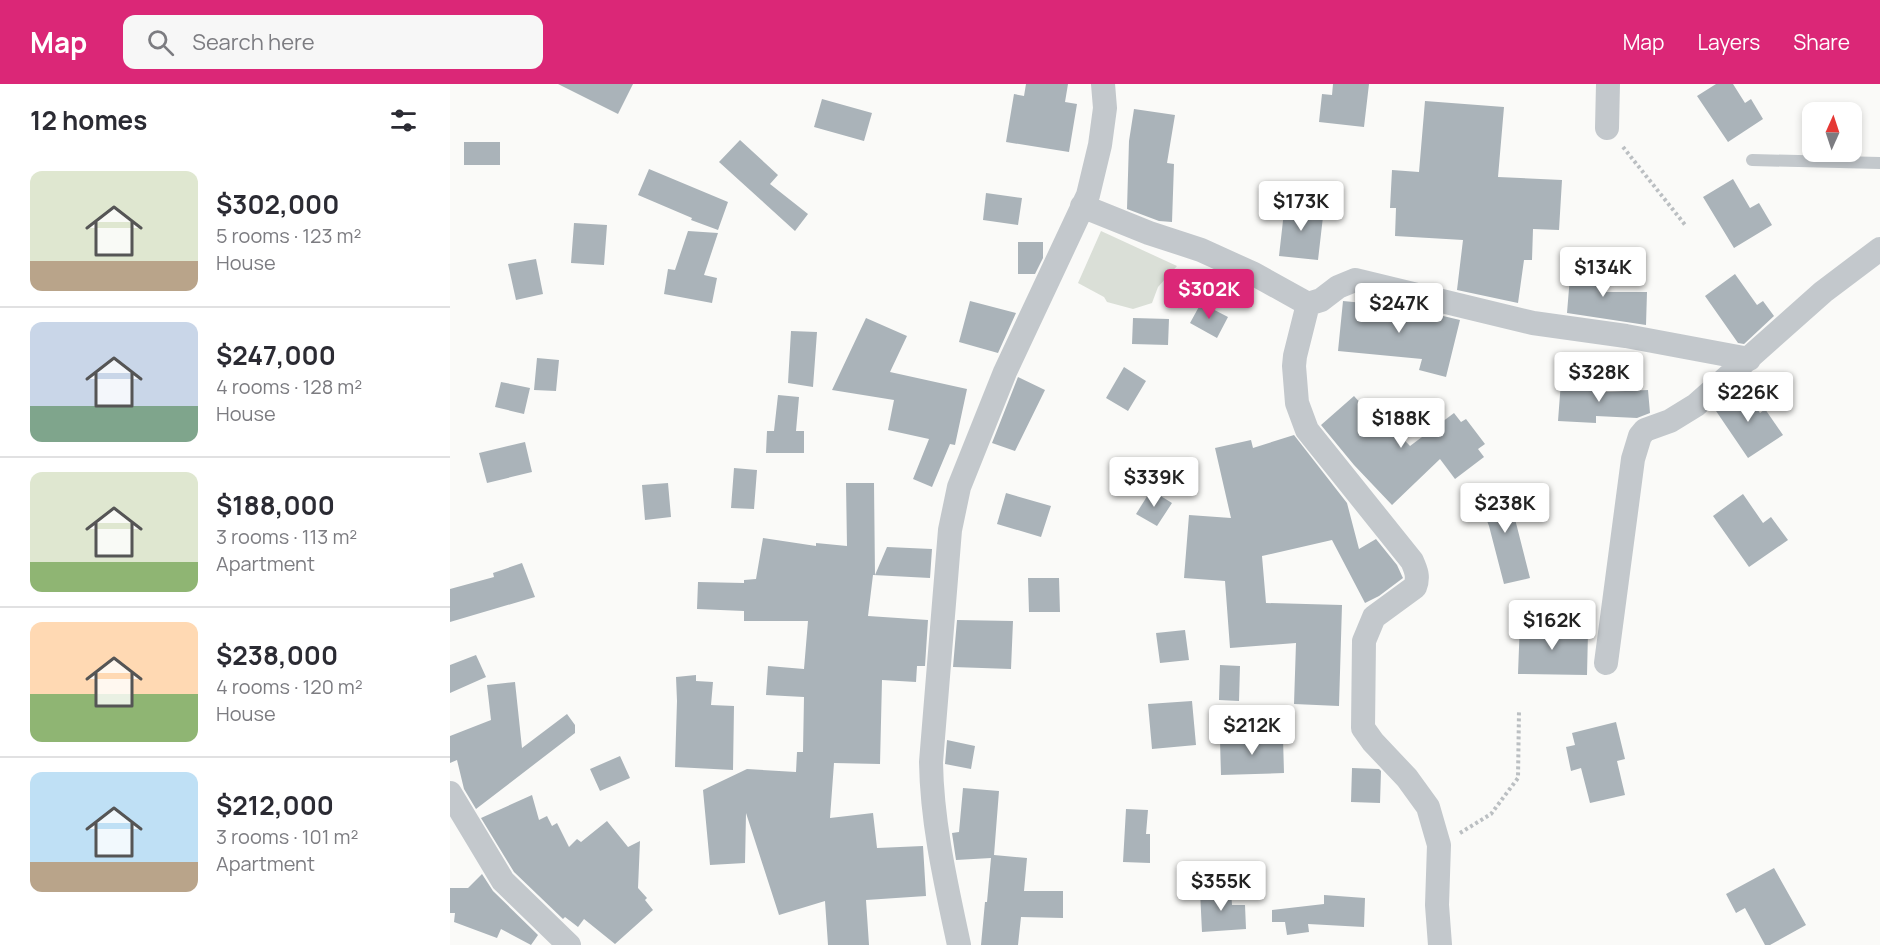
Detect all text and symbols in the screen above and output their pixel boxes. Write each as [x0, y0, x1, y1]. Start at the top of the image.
search box [123, 15, 543, 69]
text: Map [30, 23, 87, 61]
icon: search [144, 26, 177, 59]
text: Search here [192, 27, 315, 57]
text: Map [1623, 28, 1664, 56]
text: Layers [1697, 28, 1760, 56]
text: Share [1793, 28, 1850, 56]
text: 12 homes [30, 102, 147, 138]
north arrow [1802, 102, 1862, 162]
map controls [1802, 102, 1862, 162]
icon: filters [387, 104, 420, 137]
pin: $173K [1259, 181, 1343, 232]
text: $302,000 [216, 186, 339, 222]
text: $173K [1273, 187, 1329, 214]
icon: home [78, 195, 150, 267]
text: 5 rooms · 123 m² [216, 222, 361, 249]
pin: $134K [1561, 247, 1645, 298]
text: House [216, 249, 276, 276]
text: $134K [1574, 253, 1632, 280]
pin: $302K [1167, 269, 1251, 320]
text: $302K [1178, 275, 1240, 302]
pin: $247K [1357, 283, 1441, 334]
text: $247K [1369, 289, 1429, 316]
text: $247,000 [216, 337, 336, 373]
icon: home [78, 346, 150, 418]
pin: $328K [1557, 352, 1641, 403]
text: $328K [1568, 358, 1630, 385]
pin: $226K [1706, 372, 1790, 423]
text: 4 rooms · 128 m² [216, 373, 362, 400]
text: $226K [1717, 378, 1779, 405]
pin: $188K [1359, 398, 1443, 449]
text: House [216, 400, 276, 427]
text: $188K [1372, 404, 1430, 431]
pin: $339K [1112, 457, 1196, 508]
text: $339K [1123, 463, 1185, 490]
pin: $238K [1463, 483, 1547, 534]
text: $188,000 [216, 487, 335, 523]
text: $238K [1474, 489, 1536, 516]
icon: home [78, 496, 150, 568]
text: 3 rooms · 113 m² [216, 523, 357, 550]
text: Apartment [216, 550, 315, 577]
pin: $162K [1510, 600, 1594, 651]
text: $162K [1523, 606, 1581, 633]
text: $238,000 [216, 637, 338, 673]
icon: home [78, 646, 150, 718]
text: 4 rooms · 120 m² [216, 673, 363, 700]
text: House [216, 700, 276, 727]
pin: $212K [1210, 705, 1294, 756]
text: $212K [1223, 711, 1281, 738]
text: $212,000 [216, 787, 334, 823]
icon: home [78, 796, 150, 868]
text: 3 rooms · 101 m² [216, 823, 358, 850]
text: Apartment [216, 850, 315, 877]
pin: $355K [1179, 861, 1263, 912]
text: $355K [1191, 867, 1251, 894]

